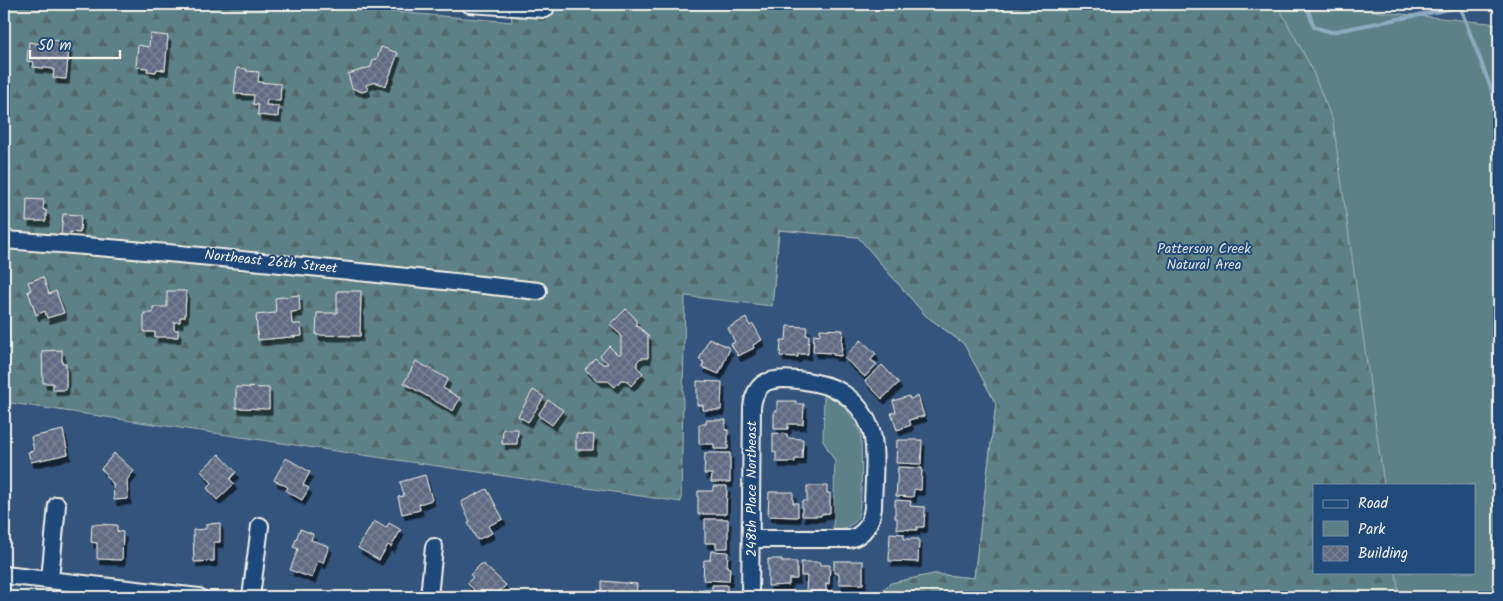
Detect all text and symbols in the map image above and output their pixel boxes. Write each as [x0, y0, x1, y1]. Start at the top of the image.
scale bar [30, 28, 120, 60]
text: 50 m [38, 34, 72, 58]
park label: Patterson Creek Natural Area [1157, 238, 1251, 276]
street label: Northeast 26th Street [204, 244, 339, 280]
street label: 248th Place Northeast [741, 420, 763, 557]
legend [1313, 484, 1476, 574]
text: Road [1358, 492, 1389, 516]
text: Park [1358, 518, 1386, 542]
text: Building [1358, 542, 1408, 566]

